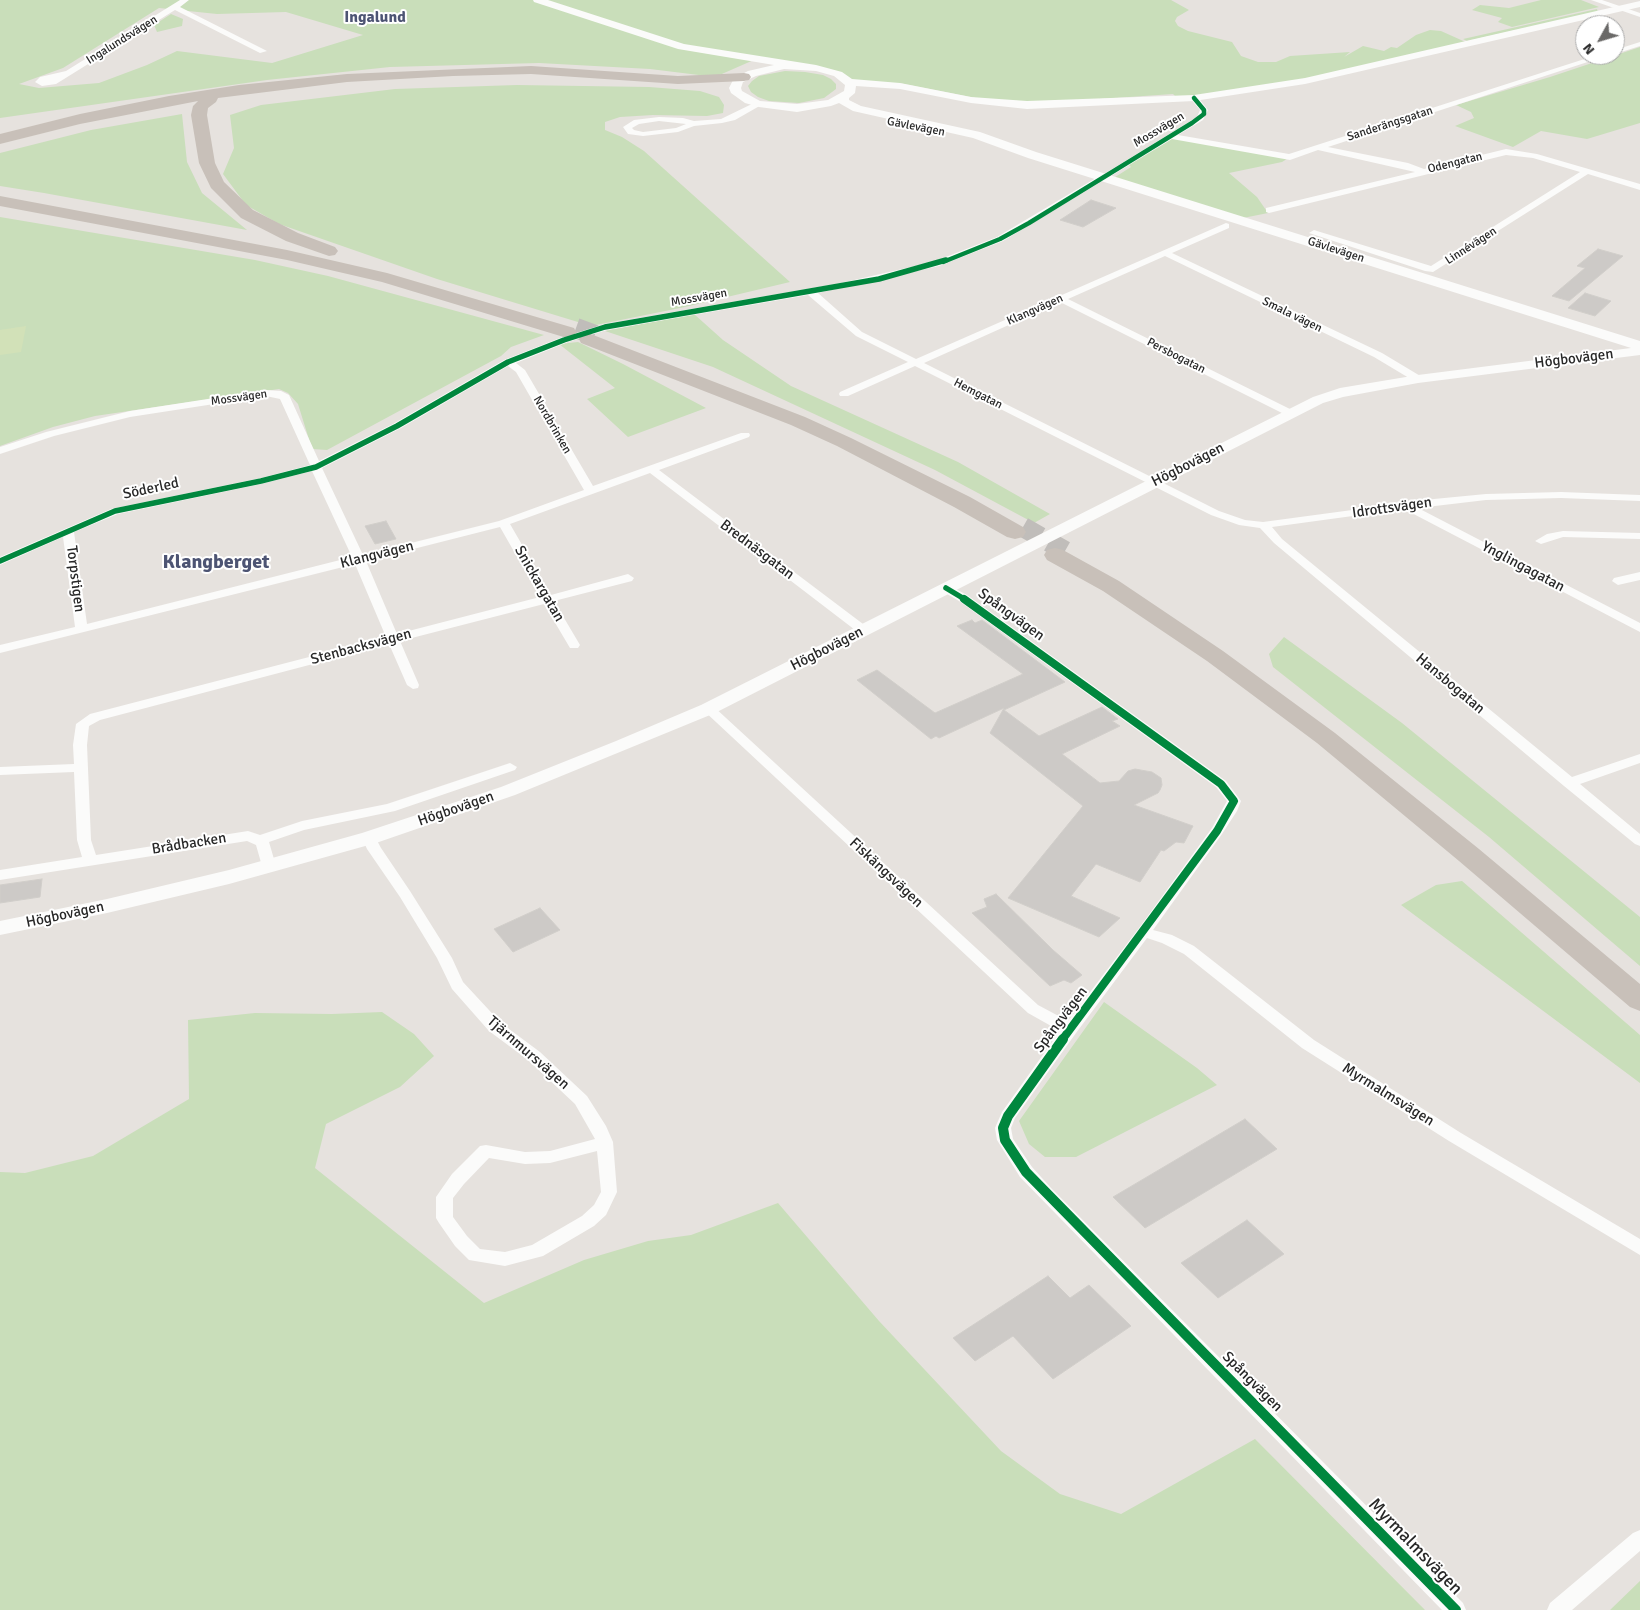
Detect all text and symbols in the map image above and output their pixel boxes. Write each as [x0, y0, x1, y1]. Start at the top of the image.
district label: Ingalund [344, 8, 406, 28]
street label: Ingalundsvägen [84, 12, 160, 68]
north arrow [1575, 15, 1625, 65]
text: N [1579, 40, 1598, 58]
street label: Sanderängsgatan [1345, 103, 1435, 145]
street label: Mossvägen [1131, 109, 1187, 151]
street label: Gävlevägen [886, 114, 946, 140]
street label: Odengatan [1426, 149, 1484, 177]
street label: Linnévägen [1442, 224, 1500, 268]
street label: Gävlevägen [1306, 234, 1366, 266]
street label: Mossvägen [670, 286, 728, 310]
street label: Klangvägen [1005, 291, 1065, 329]
street label: Smala vägen [1260, 294, 1324, 336]
street label: Persbogatan [1144, 335, 1208, 377]
street label: Högbovägen [1534, 345, 1614, 373]
street label: Hemgatan [951, 376, 1005, 412]
street label: Mossvägen [210, 387, 268, 409]
street label: Nordbrinken [530, 394, 574, 456]
street label: Högbovägen [1149, 439, 1227, 491]
street label: Söderled [121, 474, 181, 504]
street label: Idrottsvägen [1351, 494, 1433, 522]
street label: Brednäsgatan [716, 516, 798, 584]
street label: Klangvägen [338, 537, 416, 573]
street label: Ynglingagatan [1478, 538, 1568, 596]
street label: Snickargatan [510, 543, 568, 625]
street label: Torpstigen [62, 545, 88, 613]
district label: Klangberget [162, 551, 270, 575]
street label: Spångvägen [974, 585, 1048, 645]
street label: Högbovägen [788, 623, 866, 675]
street label: Stenbacksvägen [309, 625, 413, 669]
street label: Hansbogatan [1412, 650, 1488, 718]
street label: Högbovägen [416, 788, 496, 830]
street label: Brådbacken [150, 829, 228, 859]
street label: Fiskängsvägen [845, 834, 927, 912]
street label: Högbovägen [24, 898, 106, 932]
street label: Spångvägen [1030, 983, 1092, 1057]
street label: Tjärnmursvägen [483, 1012, 573, 1094]
street label: Myrmalmsvägen [1339, 1060, 1437, 1130]
street label: Spångvägen [1218, 1348, 1286, 1416]
street label: Myrmalmsvägen [1363, 1494, 1467, 1600]

